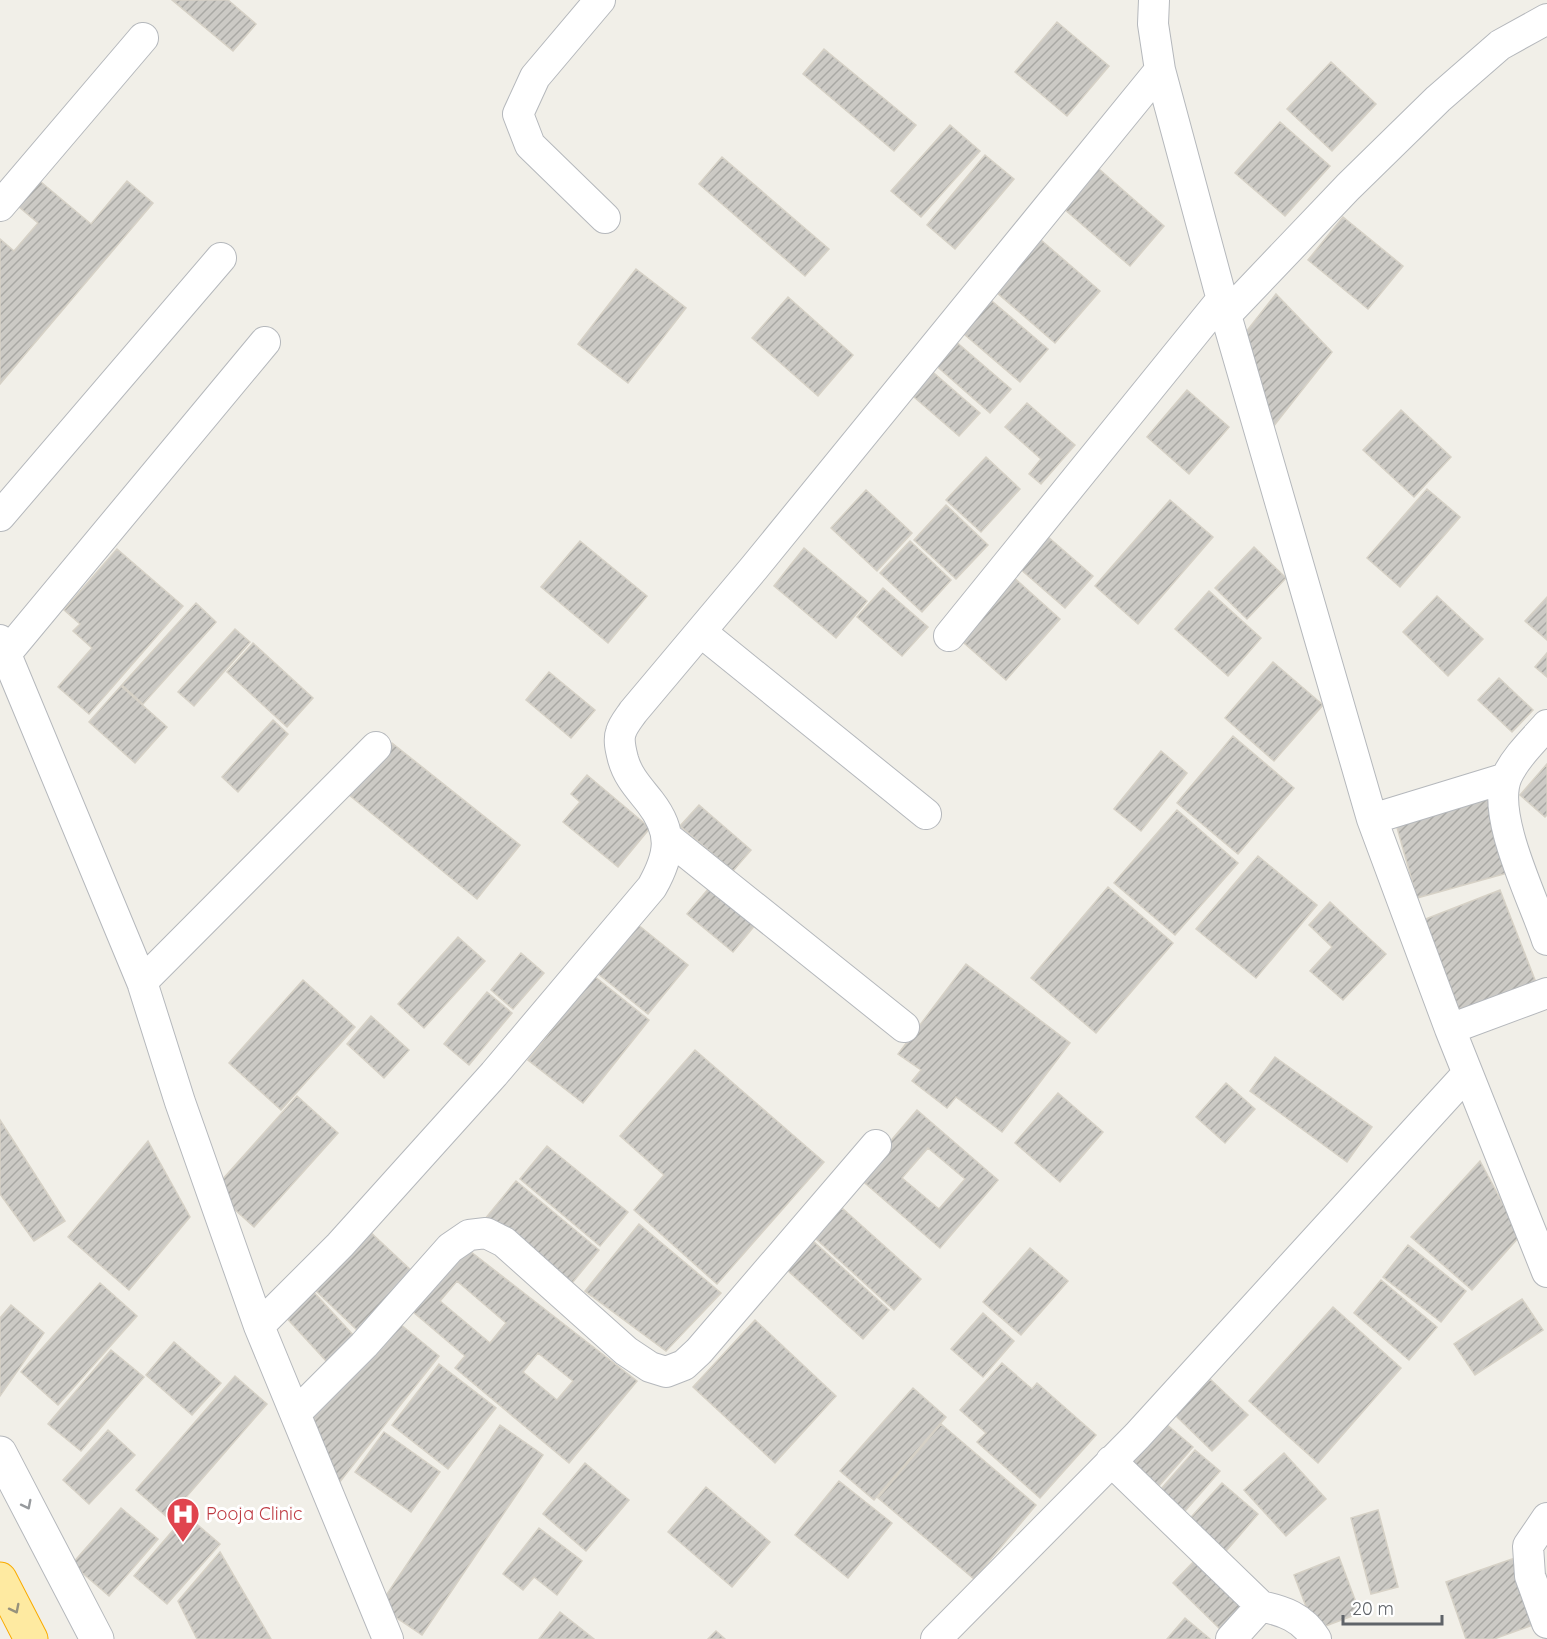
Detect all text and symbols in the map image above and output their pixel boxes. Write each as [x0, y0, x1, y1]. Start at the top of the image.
hospital icon: Pooja Clinic [165, 1496, 201, 1543]
one-way arrow [20, 1498, 31, 1509]
place label: Pooja Clinic [206, 1502, 302, 1525]
scale bar [1343, 1588, 1442, 1626]
text: 20 m [1352, 1597, 1394, 1620]
one-way arrow [8, 1603, 19, 1614]

